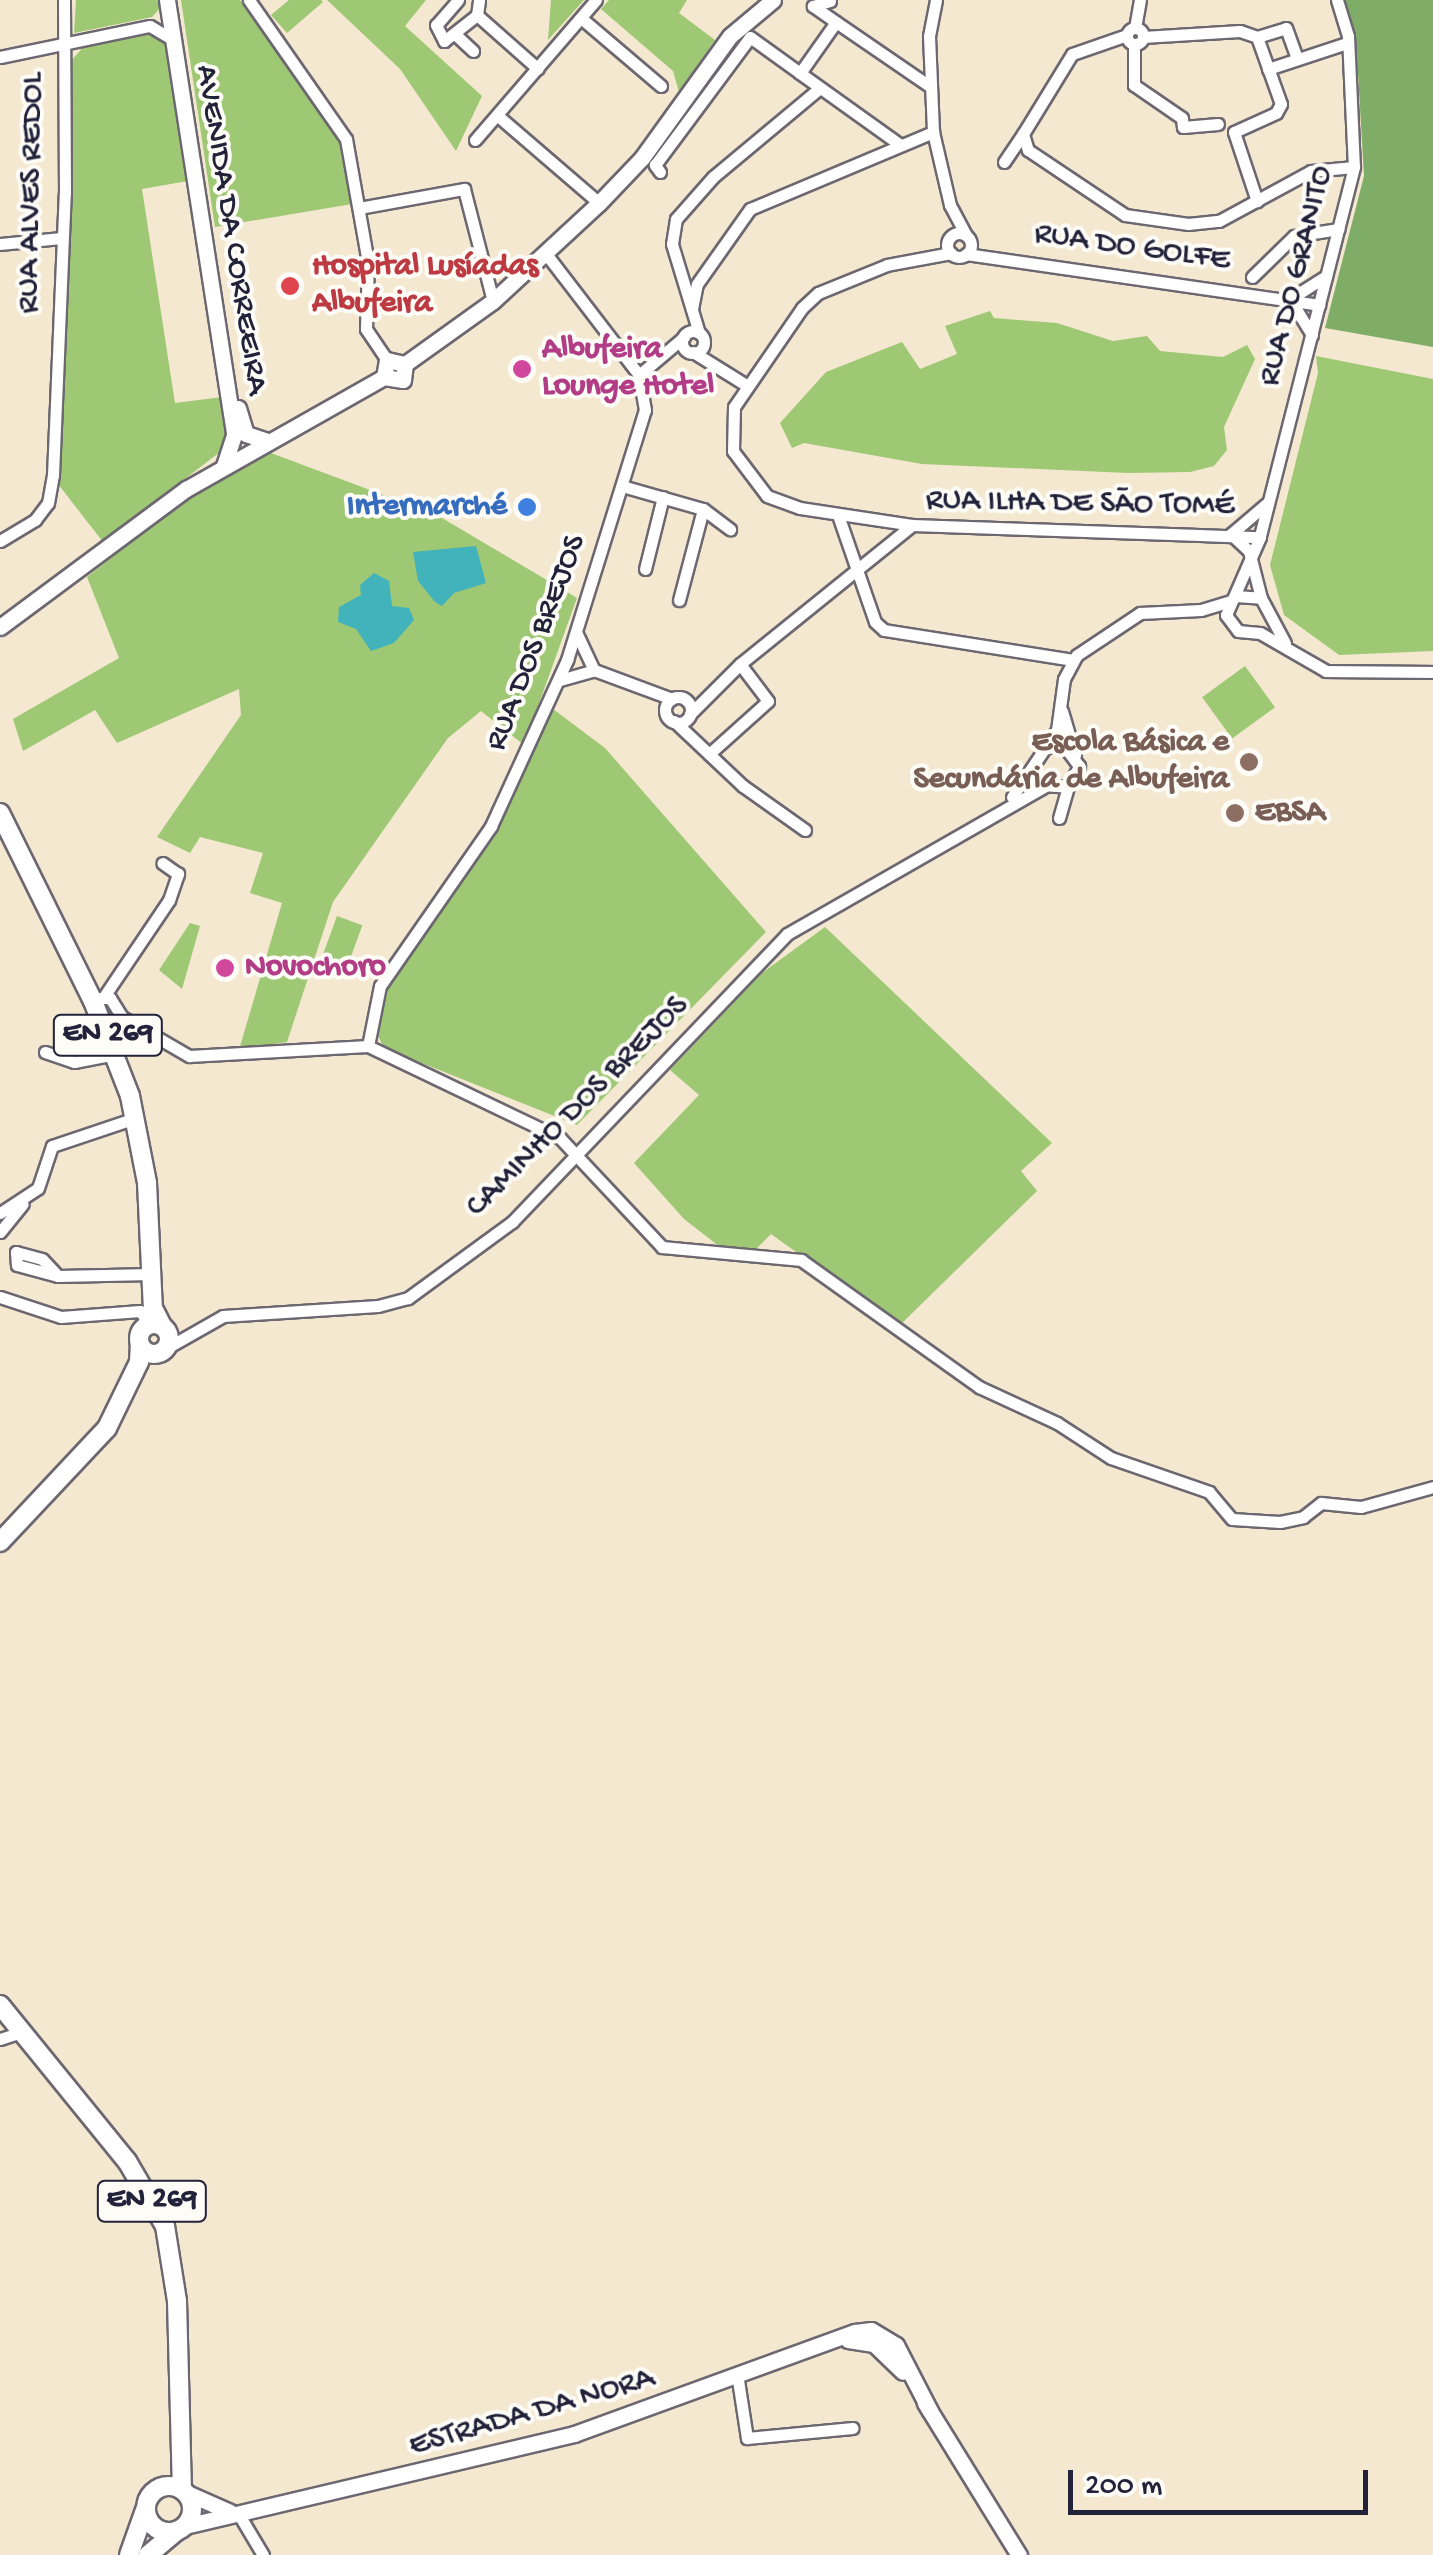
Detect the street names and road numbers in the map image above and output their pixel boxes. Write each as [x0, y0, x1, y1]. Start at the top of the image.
street label: AVENIDA DA CORREEIRA [185, 62, 275, 398]
street label: RUA ALVES REDOL [11, 72, 53, 314]
street label: RUA DO GRANITO [1251, 162, 1343, 390]
street label: RUA DO GOLFE [1032, 215, 1232, 281]
street label: RUA ILHA DE SÃO TOMÉ [925, 482, 1235, 526]
street label: RUA DOS BREJOS [478, 530, 596, 756]
street label: CAMINHO DOS BREJOS [459, 988, 697, 1226]
road number: EN 269 [51, 1010, 166, 1060]
road number: EN 269 [94, 2176, 210, 2226]
street label: ESTRADA DA NORA [405, 2360, 659, 2466]

